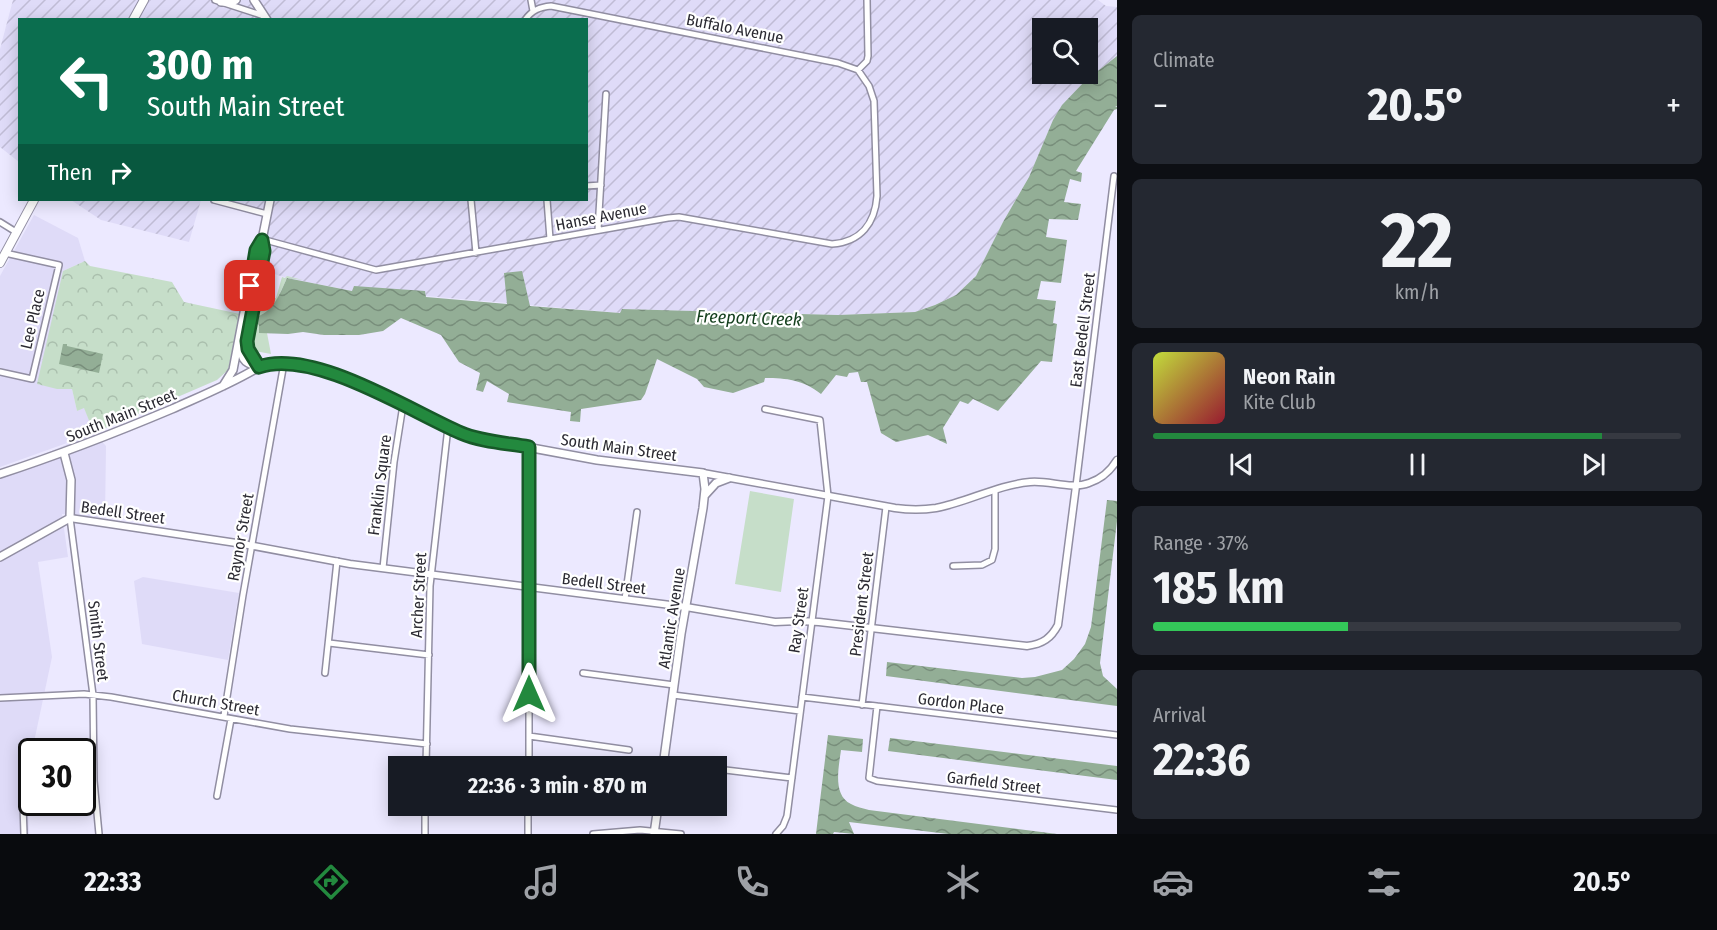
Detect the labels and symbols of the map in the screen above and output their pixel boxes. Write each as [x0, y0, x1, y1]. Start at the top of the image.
street label: Buffalo Avenue [685, 10, 785, 47]
street label: Hanse Avenue [554, 198, 648, 235]
pin [224, 260, 275, 311]
street label: East Bedell Street [1066, 271, 1099, 389]
street label: Lee Place [16, 287, 49, 351]
water label: Freeport Creek [696, 305, 802, 331]
street label: South Main Street [63, 384, 180, 446]
street label: South Main Street [560, 430, 679, 465]
street label: Franklin Square [364, 433, 395, 537]
street label: Raynor Street [223, 491, 258, 582]
street label: Bedell Street [80, 497, 167, 528]
street label: President Street [846, 550, 877, 657]
street label: Archer Street [407, 551, 430, 638]
street label: Atlantic Avenue [654, 566, 689, 670]
street label: Bedell Street [561, 569, 648, 598]
street label: Ray Street [784, 585, 813, 654]
street label: Smith Street [84, 600, 113, 683]
position arrow [497, 662, 561, 726]
street label: Church Street [171, 685, 262, 720]
street label: Gordon Place [917, 689, 1005, 718]
speed limit sign: 30 [18, 738, 96, 816]
street label: Garfield Street [946, 767, 1043, 798]

